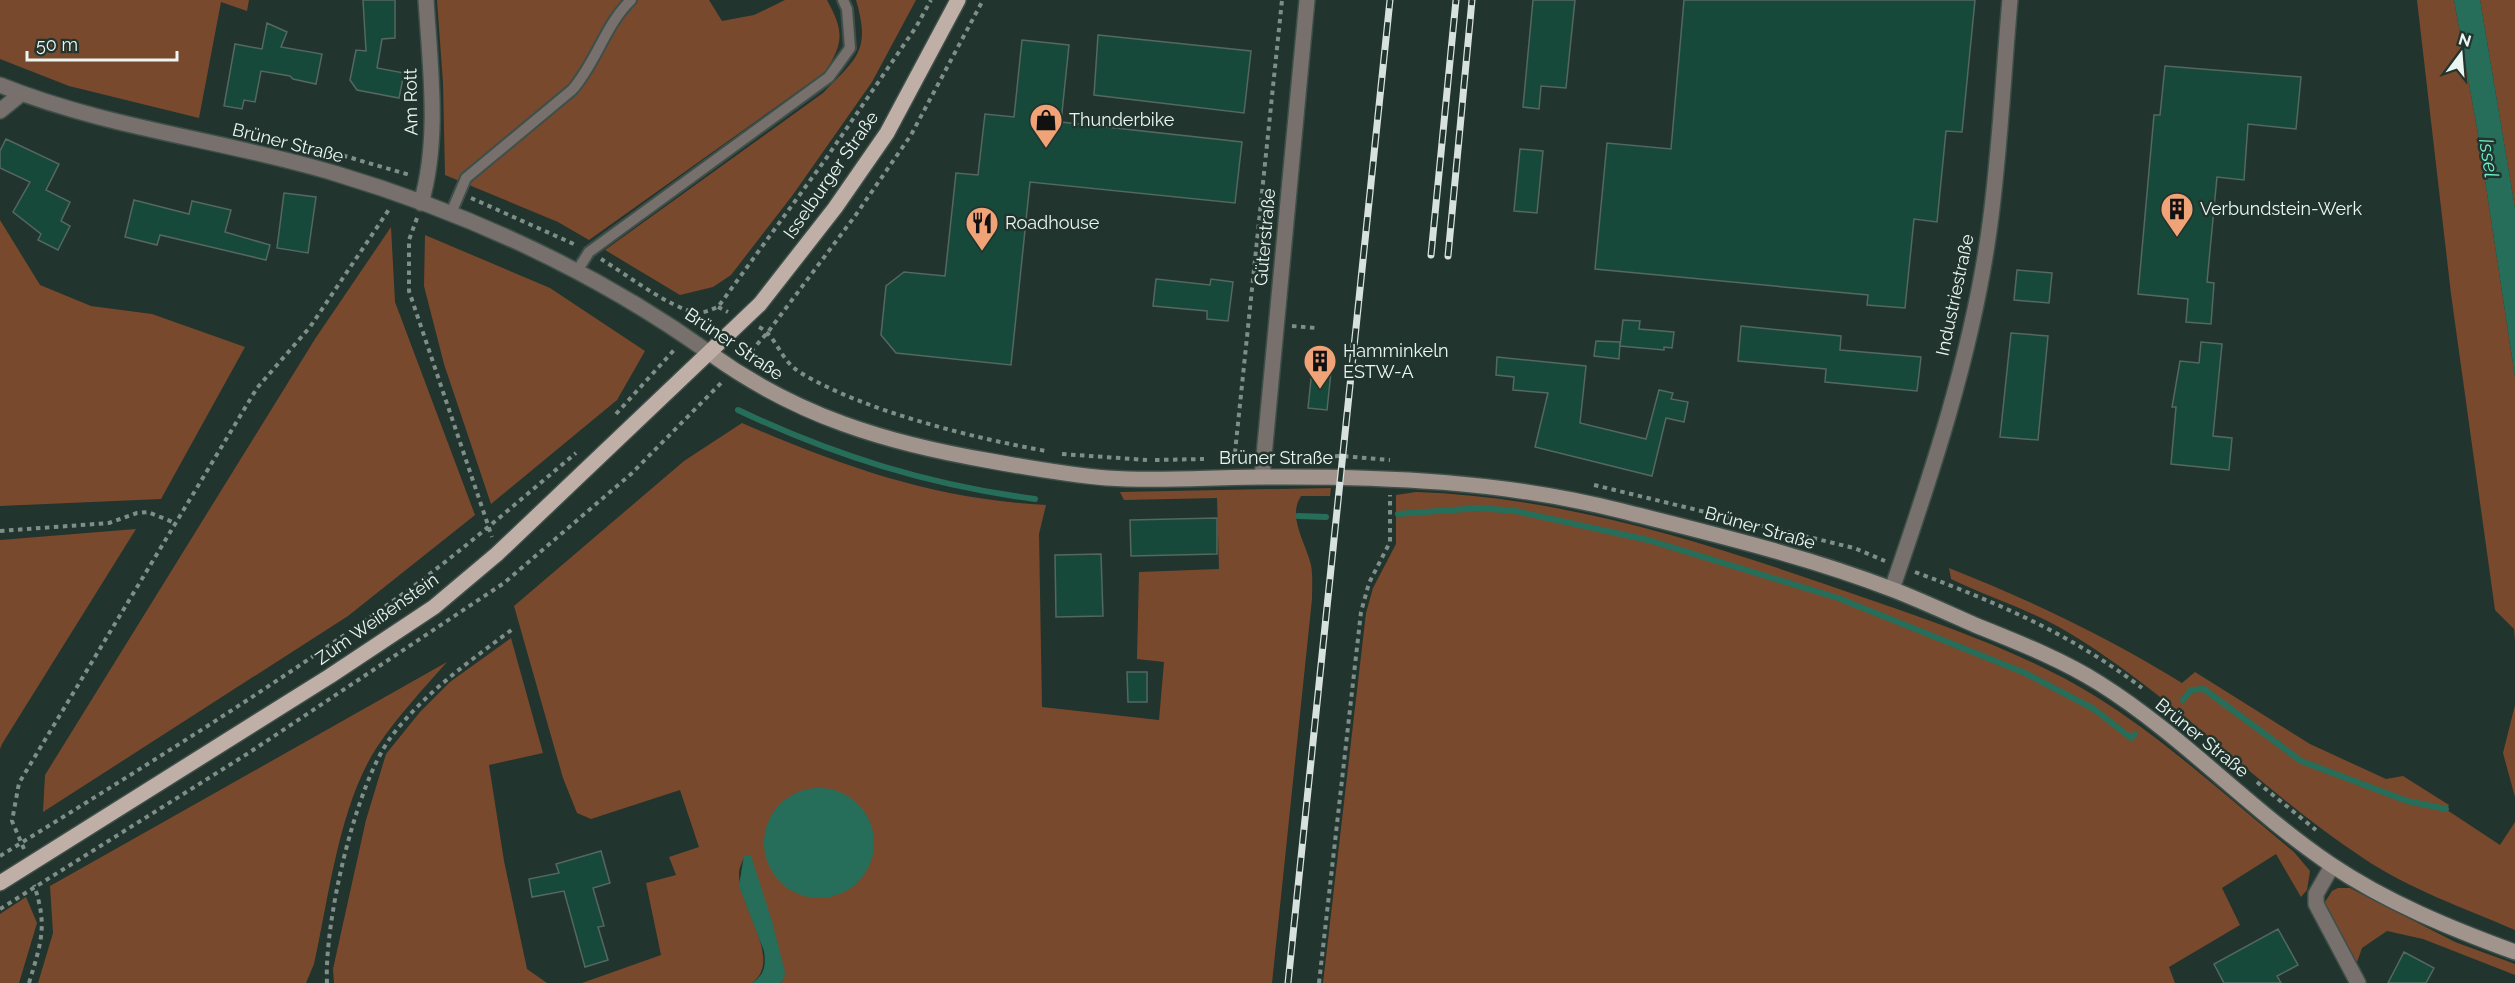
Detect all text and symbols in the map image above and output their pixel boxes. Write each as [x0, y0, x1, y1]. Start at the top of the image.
scale bar [27, 24, 177, 62]
north arrow [2431, 24, 2491, 84]
text: N [2457, 29, 2473, 51]
text: 50 m [36, 34, 78, 55]
street label: Am Rott [399, 68, 422, 136]
shop icon: Thunderbike [1028, 102, 1064, 149]
street label: Isselburger Straße [779, 107, 883, 242]
place label: Thunderbike [1069, 109, 1175, 130]
street label: Brüner Straße [230, 119, 346, 167]
water label: Issel [2474, 137, 2504, 179]
street label: Güterstraße [1250, 187, 1279, 287]
building icon: Verbundstein-Werk [2159, 191, 2195, 238]
place label: Verbundstein-Werk [2200, 198, 2362, 219]
restaurant icon: Roadhouse [964, 205, 1000, 252]
place label: Roadhouse [1005, 212, 1100, 233]
street label: Industriestraße [1931, 232, 1978, 358]
street label: Brüner Straße [681, 303, 788, 384]
place label: Hamminkeln ESTW-A [1343, 340, 1449, 382]
building icon: Hamminkeln ESTW-A [1302, 343, 1338, 390]
street label: Brüner Straße [1219, 447, 1333, 468]
street label: Brüner Straße [1702, 502, 1818, 553]
street label: Zum Weißenstein [311, 568, 442, 669]
street label: Brüner Straße [2151, 694, 2254, 782]

